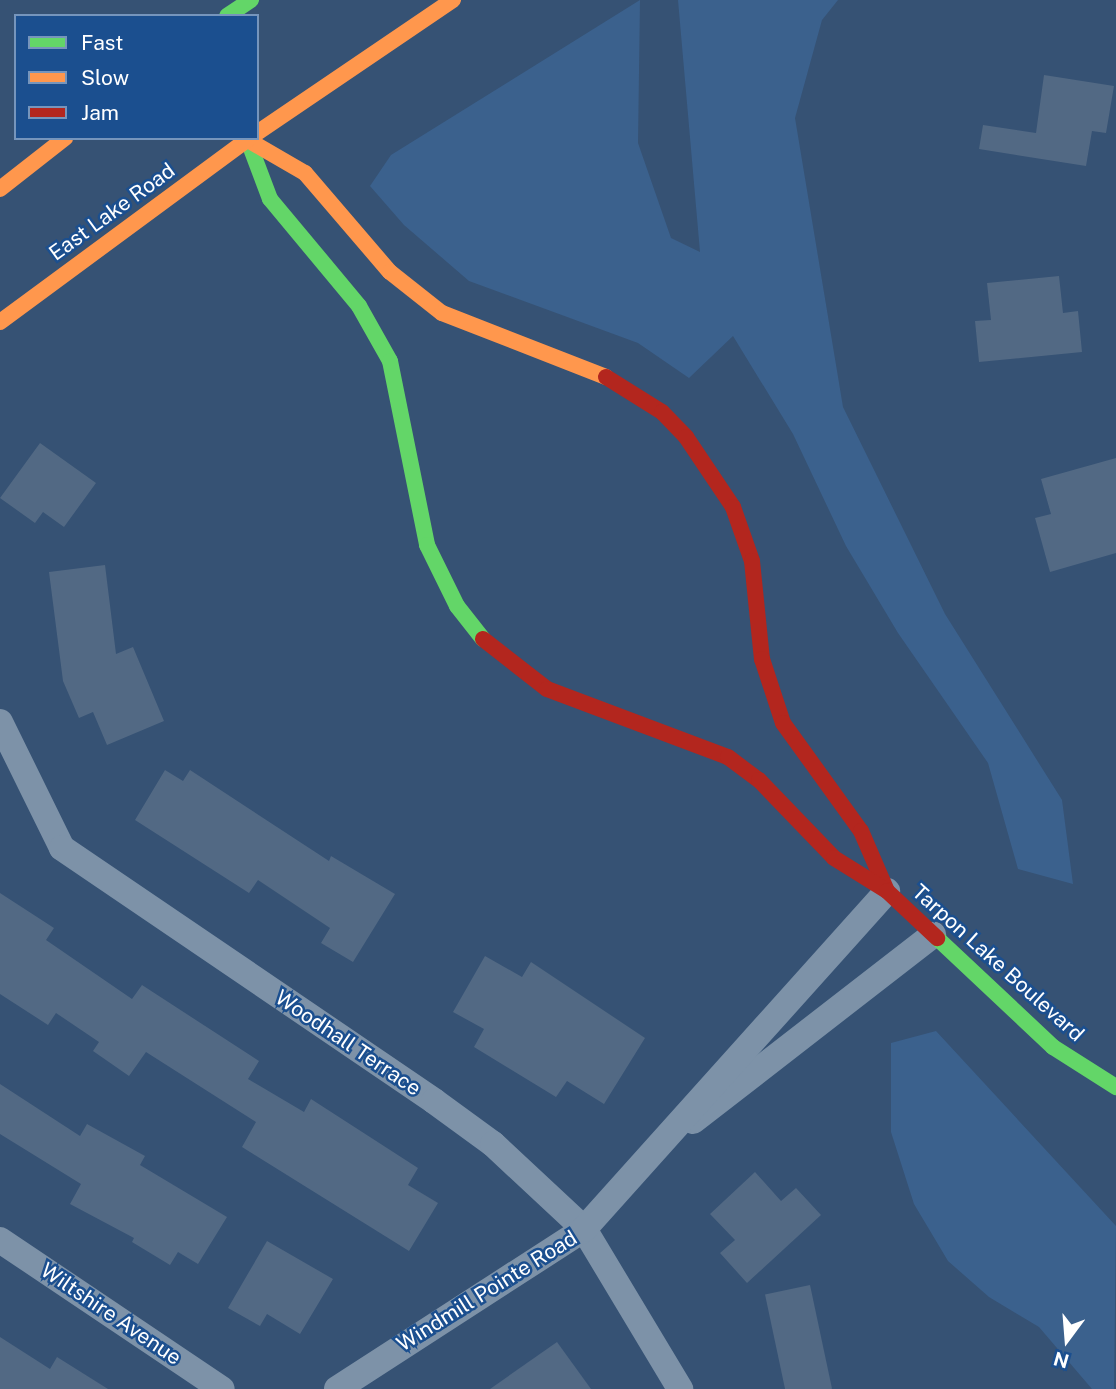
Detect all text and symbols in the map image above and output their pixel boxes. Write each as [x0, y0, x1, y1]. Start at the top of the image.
legend [14, 14, 259, 140]
text: Fast [81, 30, 123, 55]
text: Slow [81, 65, 129, 90]
text: Jam [81, 100, 119, 125]
street label: East Lake Road [44, 158, 180, 266]
street label: Tarpon Lake Boulevard [907, 879, 1089, 1047]
street label: Woodhall Terrace [270, 985, 426, 1101]
street label: Windmill Pointe Road [392, 1225, 582, 1357]
street label: Wiltshire Avenue [36, 1258, 186, 1370]
north arrow [1032, 1305, 1102, 1375]
text: N [1051, 1348, 1071, 1373]

